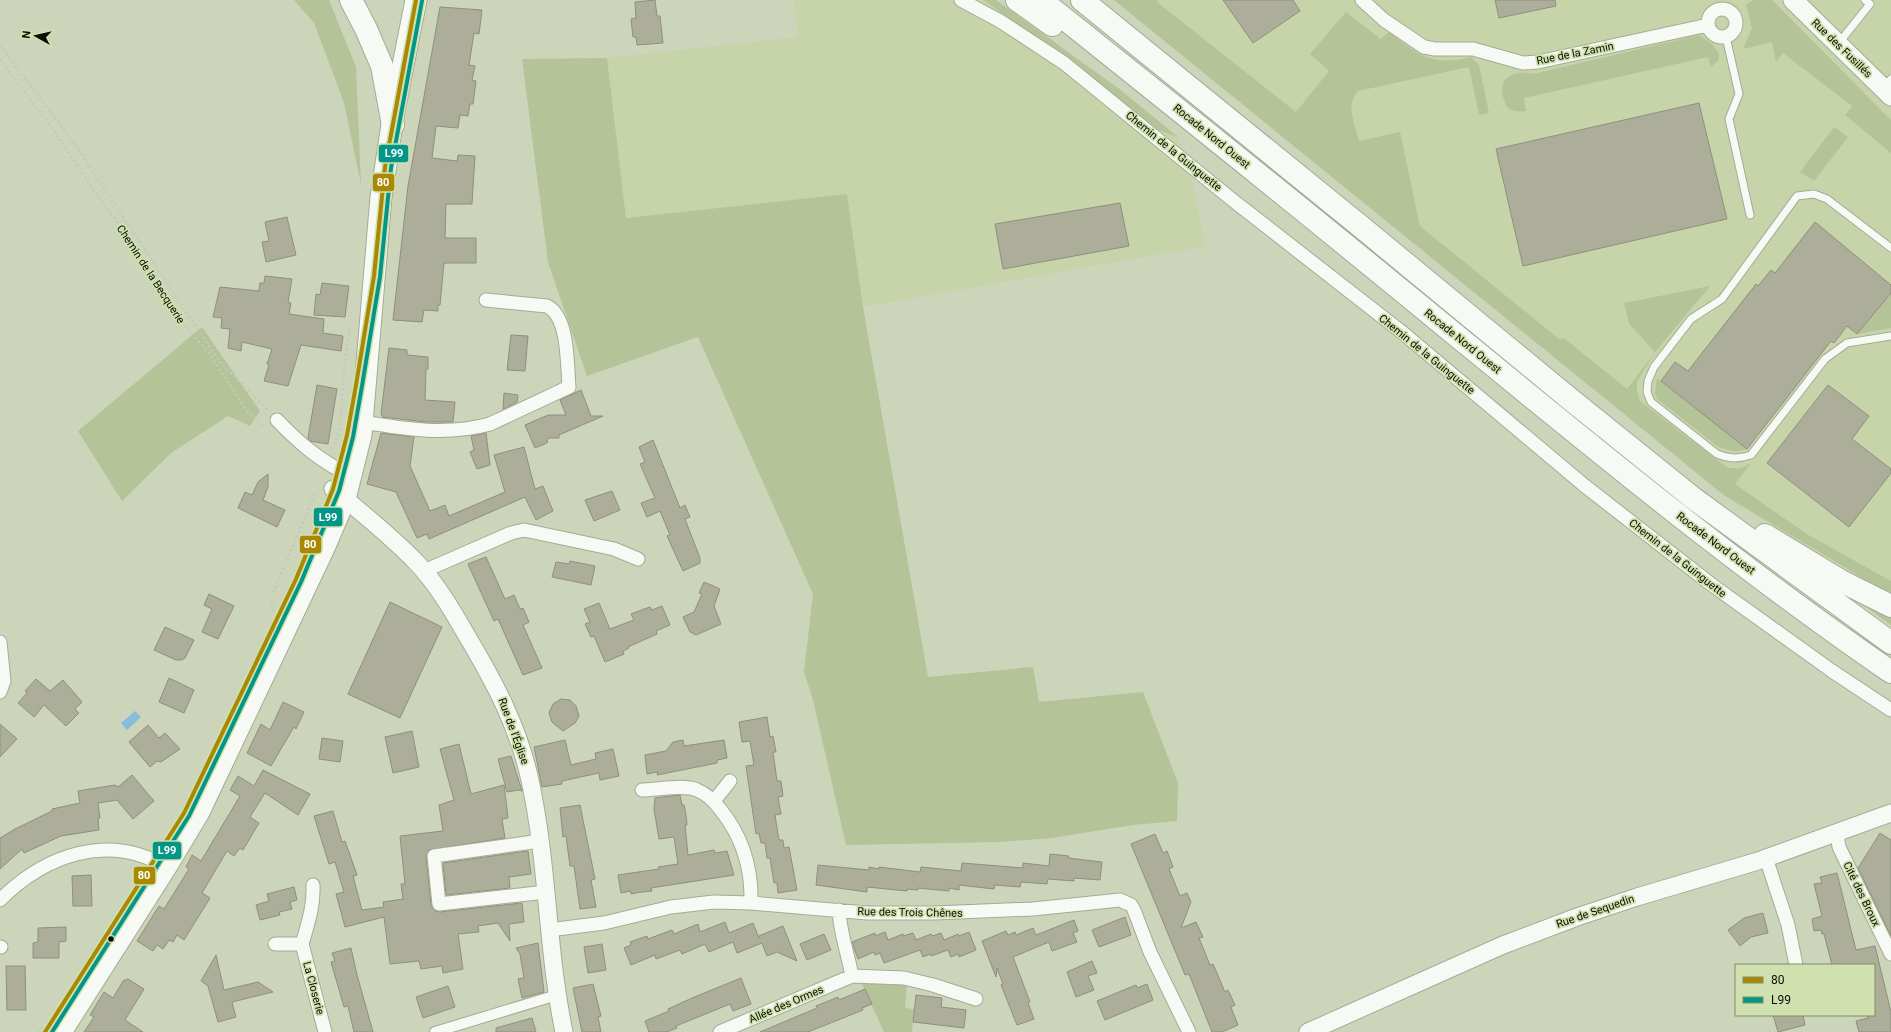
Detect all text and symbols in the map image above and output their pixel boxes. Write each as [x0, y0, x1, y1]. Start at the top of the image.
north arrow [16, 16, 56, 56]
street label: Rue des Fusillés [1809, 16, 1875, 81]
text: N [20, 30, 34, 39]
street label: Rue de la Zamin [1535, 40, 1615, 67]
street label: Rocade Nord Ouest [1171, 101, 1253, 172]
street label: Chemin de la Guinguette [1123, 109, 1224, 194]
line badge: L99 [378, 144, 409, 163]
text: L99 [385, 147, 403, 160]
line badge: 80 [372, 173, 395, 192]
text: 80 [377, 176, 389, 189]
street label: Chemin de la Becquerie [114, 222, 187, 326]
street label: Rocade Nord Ouest [1422, 306, 1504, 377]
street label: Chemin de la Guinguette [1376, 312, 1477, 397]
line badge: L99 [313, 507, 343, 527]
street label: Rocade Nord Ouest [1674, 510, 1758, 577]
text: L99 [319, 511, 337, 524]
street label: Chemin de la Guinguette [1627, 516, 1729, 600]
line badge: 80 [299, 535, 322, 554]
text: 80 [304, 538, 316, 551]
street label: Rue de l'Église [495, 696, 532, 766]
line badge: L99 [152, 841, 182, 860]
text: L99 [158, 844, 176, 857]
street label: Cité des Broux [1840, 860, 1883, 929]
line badge: 80 [133, 866, 156, 885]
text: 80 [138, 869, 150, 882]
street label: Rue de Sequedin [1554, 892, 1636, 931]
street label: Rue des Trois Chênes [857, 905, 963, 920]
unlabelled marker [106, 934, 116, 944]
street label: La Closerie [300, 960, 327, 1016]
legend [1735, 964, 1875, 1016]
text: 80 [1771, 973, 1785, 987]
street label: Allée des Ormes [747, 983, 826, 1026]
text: L99 [1771, 993, 1791, 1007]

